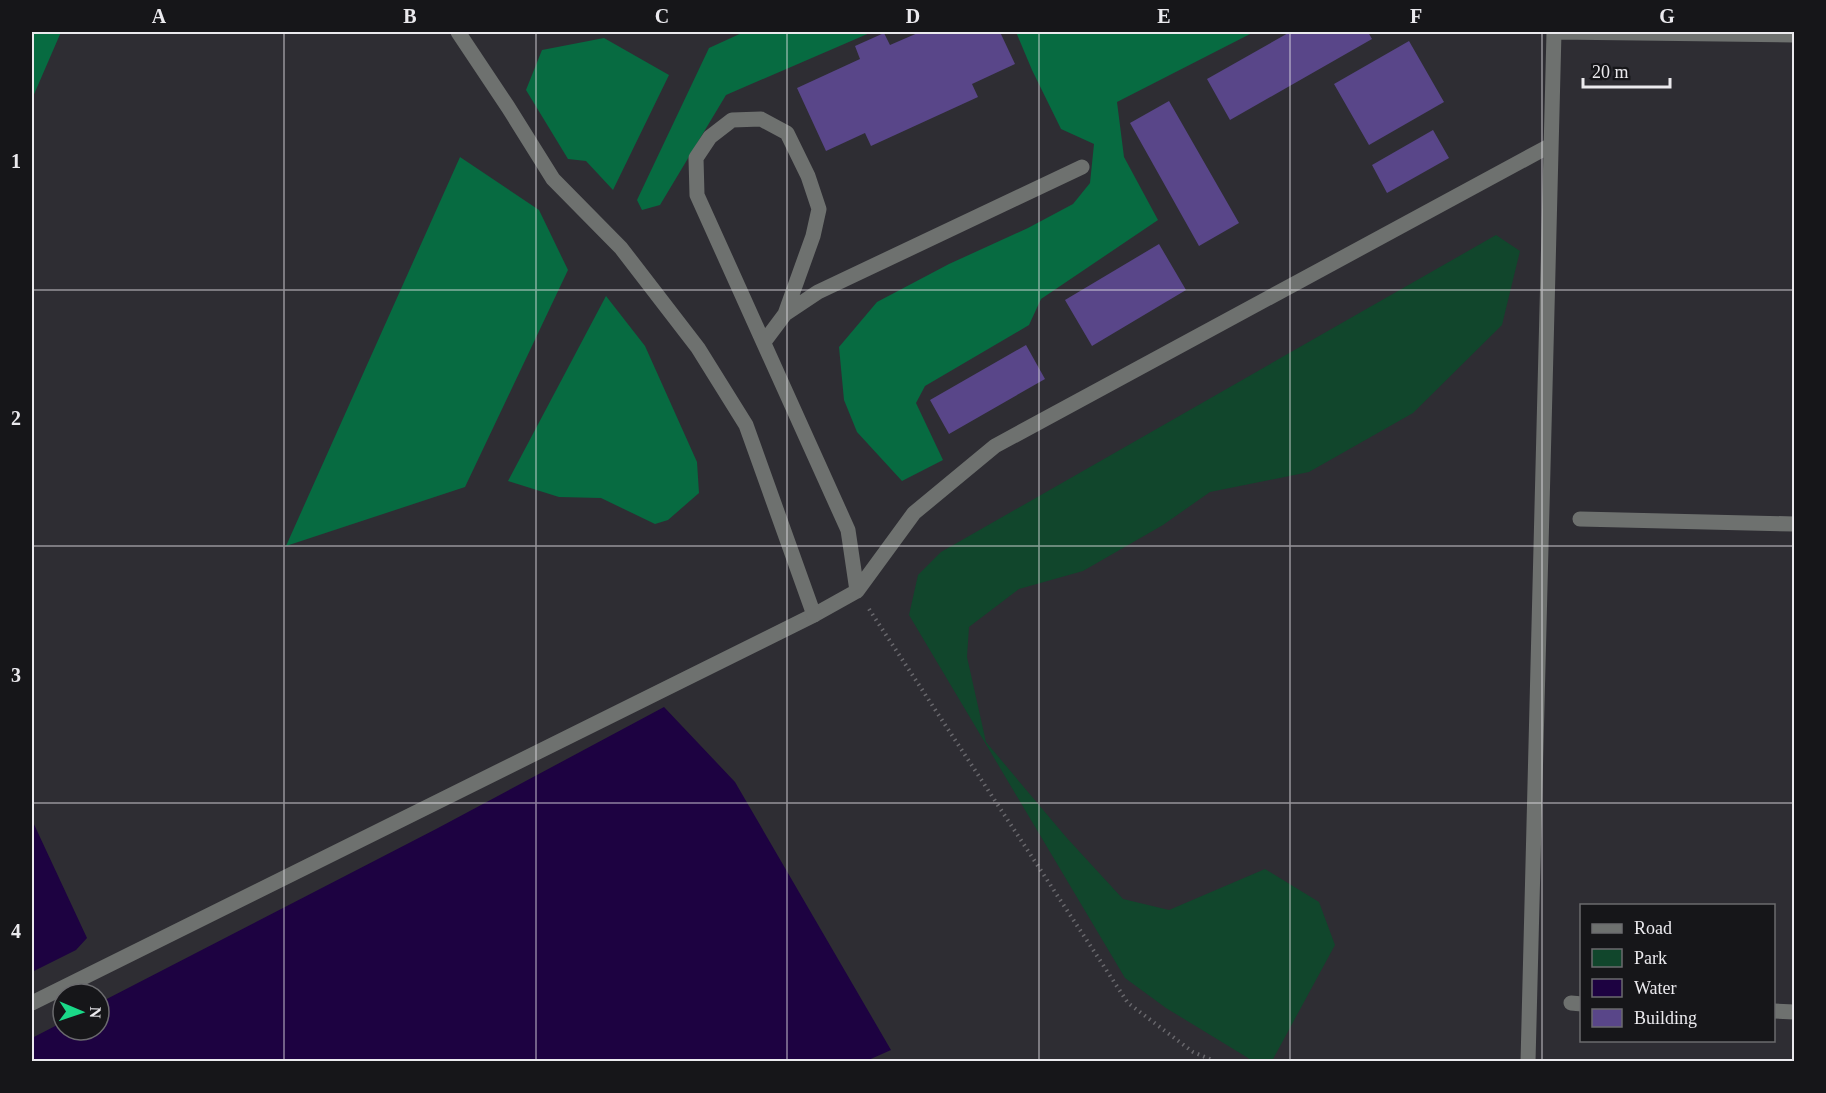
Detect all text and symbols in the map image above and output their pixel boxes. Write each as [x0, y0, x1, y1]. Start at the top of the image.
text: A [152, 5, 167, 27]
text: B [403, 5, 417, 27]
text: C [655, 5, 669, 27]
text: D [906, 5, 920, 27]
text: E [1157, 5, 1171, 27]
text: F [1410, 5, 1422, 27]
text: G [1659, 5, 1675, 27]
scale bar [1583, 51, 1670, 89]
text: 20 m [1592, 62, 1629, 82]
text: 1 [11, 150, 21, 172]
text: 2 [11, 407, 21, 429]
text: 3 [11, 664, 21, 686]
legend [1580, 904, 1775, 1042]
text: Road [1634, 918, 1672, 938]
text: 4 [11, 920, 21, 942]
text: Park [1634, 948, 1667, 968]
text: Water [1634, 978, 1677, 998]
north arrow [51, 982, 111, 1042]
text: N [87, 1006, 104, 1019]
text: Building [1634, 1008, 1697, 1028]

